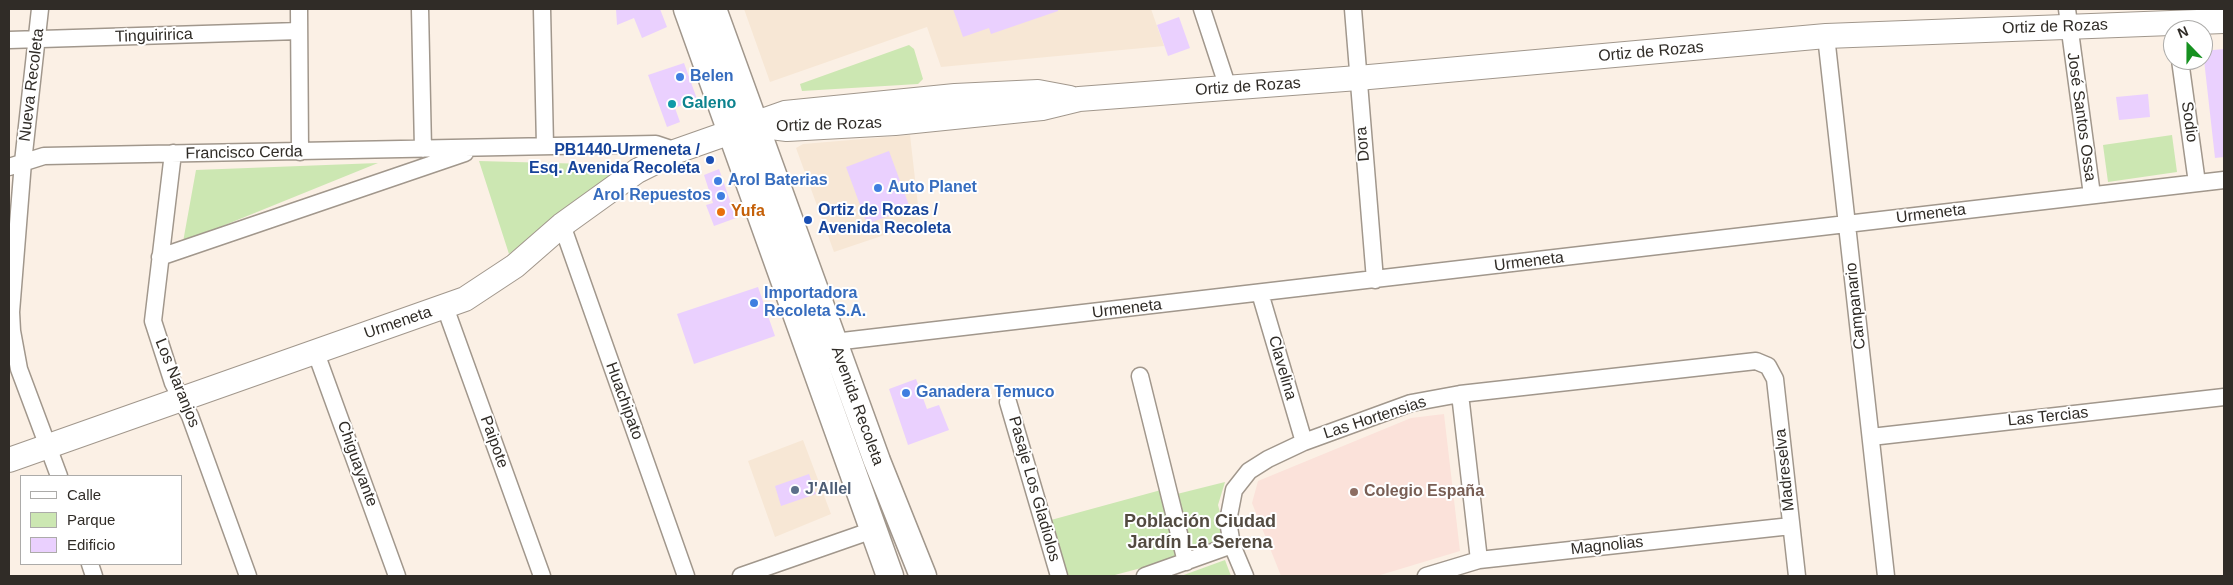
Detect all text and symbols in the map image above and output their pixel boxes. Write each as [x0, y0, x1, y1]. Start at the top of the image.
street label: Ortiz de Rozas [2002, 16, 2108, 38]
north arrow [2163, 20, 2213, 70]
text: N [2175, 23, 2190, 41]
street label: Tinguiririca [115, 25, 193, 47]
street label: Nueva Recoleta [16, 27, 48, 143]
street label: Ortiz de Rozas [1597, 38, 1705, 66]
street label: José Santos Ossa [2062, 51, 2100, 183]
place label: Belen [690, 67, 734, 87]
marker: Belen [674, 71, 686, 83]
street label: Ortiz de Rozas [1195, 74, 1301, 100]
place label: Galeno [682, 94, 736, 114]
marker: Galeno [666, 98, 678, 110]
street label: Sodio [2177, 100, 2201, 144]
street label: Ortiz de Rozas [776, 114, 882, 136]
street label: Dora [1352, 126, 1374, 162]
place label: PB1440-Urmeneta / Esq. Avenida Recoleta [529, 141, 700, 179]
street label: Francisco Cerda [185, 142, 303, 164]
marker: PB1440-Urmeneta / Esq. Avenida Recoleta [704, 154, 716, 166]
place label: Arol Baterias [728, 171, 828, 191]
marker: Arol Baterias [712, 175, 724, 187]
place label: Auto Planet [888, 178, 977, 198]
marker: Auto Planet [872, 182, 884, 194]
place label: Arol Repuestos [593, 186, 711, 206]
marker: Arol Repuestos [715, 190, 727, 202]
street label: Urmeneta [1895, 200, 1967, 228]
place label: Ortiz de Rozas / Avenida Recoleta [818, 201, 951, 239]
place label: Yufa [731, 202, 765, 222]
marker: Yufa [715, 206, 727, 218]
marker: Ortiz de Rozas / Avenida Recoleta [802, 214, 814, 226]
street label: Urmeneta [1493, 248, 1565, 276]
street label: Campanario [1842, 262, 1870, 350]
place label: Importadora Recoleta S.A. [764, 284, 866, 322]
street label: Urmeneta [1091, 295, 1163, 323]
marker: Importadora Recoleta S.A. [748, 297, 760, 309]
street label: Urmeneta [362, 302, 434, 344]
street label: Clavelina [1264, 334, 1300, 402]
street label: Los Naranjos [150, 336, 204, 430]
street label: Avenida Recoleta [827, 344, 887, 468]
street label: Huachipato [601, 360, 647, 442]
place label: Ganadera Temuco [916, 383, 1054, 403]
marker: Ganadera Temuco [900, 387, 912, 399]
street label: Las Hortensias [1321, 392, 1429, 444]
street label: Las Tercias [2007, 403, 2089, 431]
street label: Paipote [476, 413, 512, 471]
street label: Pasaje Los Gladiolos [1004, 414, 1064, 564]
street label: Chiguayante [333, 419, 381, 509]
street label: Madreselva [1771, 428, 1799, 512]
legend [20, 475, 182, 565]
place label: J'Allel [805, 480, 851, 500]
place label: Colegio España [1364, 482, 1484, 502]
marker: J'Allel [789, 484, 801, 496]
text: Calle [67, 486, 101, 503]
marker: Colegio España [1348, 486, 1360, 498]
text: Parque [67, 511, 115, 528]
district label: Población Ciudad Jardín La Serena [1124, 511, 1276, 554]
street label: Magnolias [1570, 533, 1644, 559]
text: Edificio [67, 536, 115, 553]

